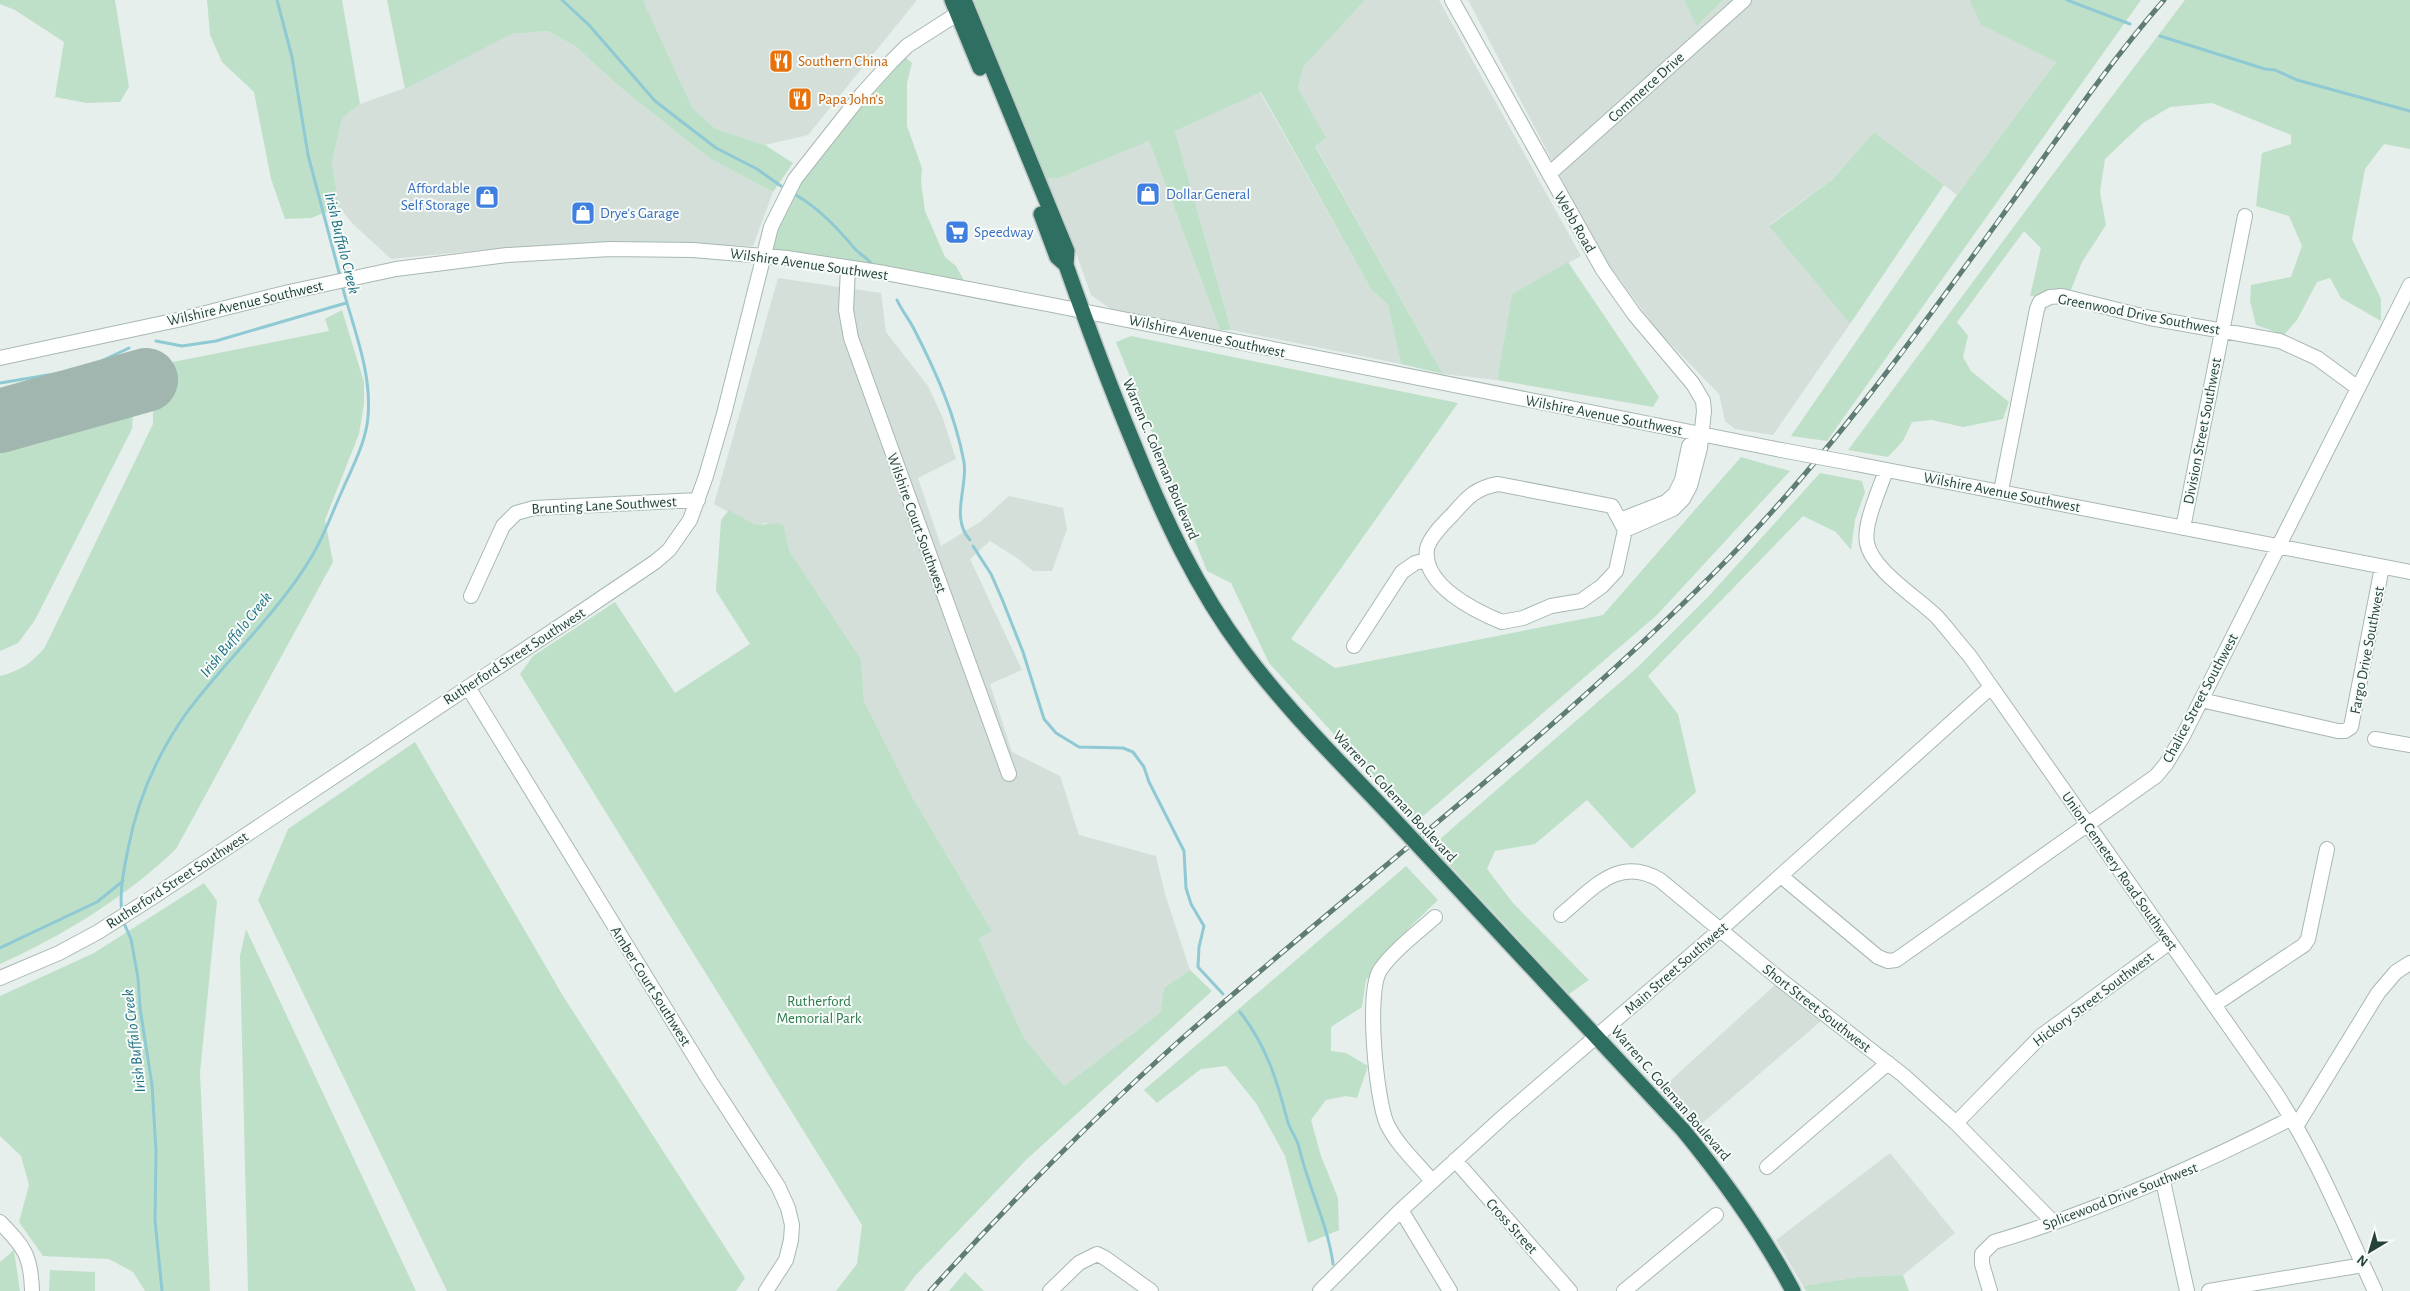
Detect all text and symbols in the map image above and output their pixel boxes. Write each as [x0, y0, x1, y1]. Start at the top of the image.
restaurant icon: Southern China [768, 48, 794, 74]
street label: Commerce Drive [1605, 49, 1687, 125]
place label: Southern China [798, 54, 888, 69]
restaurant icon: Papa John's [787, 86, 813, 112]
place label: Papa John's [818, 92, 884, 107]
place label: Affordable Self Storage [401, 181, 470, 213]
shop icon: Dollar General [1135, 181, 1161, 207]
shop icon: Affordable Self Storage [474, 184, 500, 210]
place label: Dollar General [1166, 187, 1250, 202]
street label: Webb Road [1551, 189, 1598, 255]
water label: Irish Buffalo Creek [322, 191, 362, 296]
shop icon: Drye's Garage [570, 200, 596, 226]
place label: Drye's Garage [600, 206, 680, 221]
supermarket icon: Speedway [944, 219, 970, 245]
place label: Speedway [974, 225, 1034, 240]
street label: Wilshire Avenue Southwest [729, 246, 889, 283]
street label: Wilshire Avenue Southwest [166, 278, 325, 329]
street label: Greenwood Drive Southwest [2057, 291, 2221, 338]
street label: Wilshire Avenue Southwest [1127, 313, 1287, 360]
street label: Division Street Southwest [2181, 356, 2224, 506]
street label: Warren C. Coleman Boulevard [1120, 376, 1201, 542]
street label: Wilshire Avenue Southwest [1524, 393, 1684, 438]
street label: Wilshire Court Southwest [884, 451, 949, 595]
street label: Wilshire Avenue Southwest [1922, 470, 2082, 515]
street label: Brunting Lane Southwest [531, 494, 677, 517]
street label: Fargo Drive Southwest [2348, 585, 2387, 715]
water label: Irish Buffalo Creek [197, 589, 275, 680]
street label: Rutherford Street Southwest [441, 605, 588, 708]
street label: Chalice Street Southwest [2160, 631, 2241, 765]
street label: Warren C. Coleman Boulevard [1330, 728, 1459, 865]
street label: Union Cemetery Road Southwest [2059, 789, 2180, 954]
street label: Rutherford Street Southwest [104, 829, 251, 932]
street label: Main Street Southwest [1622, 919, 1731, 1017]
street label: Amber Court Southwest [608, 924, 694, 1049]
street label: Hickory Street Southwest [2030, 949, 2156, 1049]
street label: Short Street Southwest [1760, 962, 1874, 1055]
water label: Irish Buffalo Creek [120, 988, 148, 1093]
park label: Rutherford Memorial Park [776, 994, 862, 1026]
street label: Warren C. Coleman Boulevard [1608, 1023, 1733, 1164]
street label: Splicewood Drive Southwest [2041, 1160, 2200, 1233]
street label: Cross Street [1483, 1196, 1540, 1257]
north arrow [2345, 1226, 2395, 1276]
text: N [2354, 1252, 2371, 1269]

